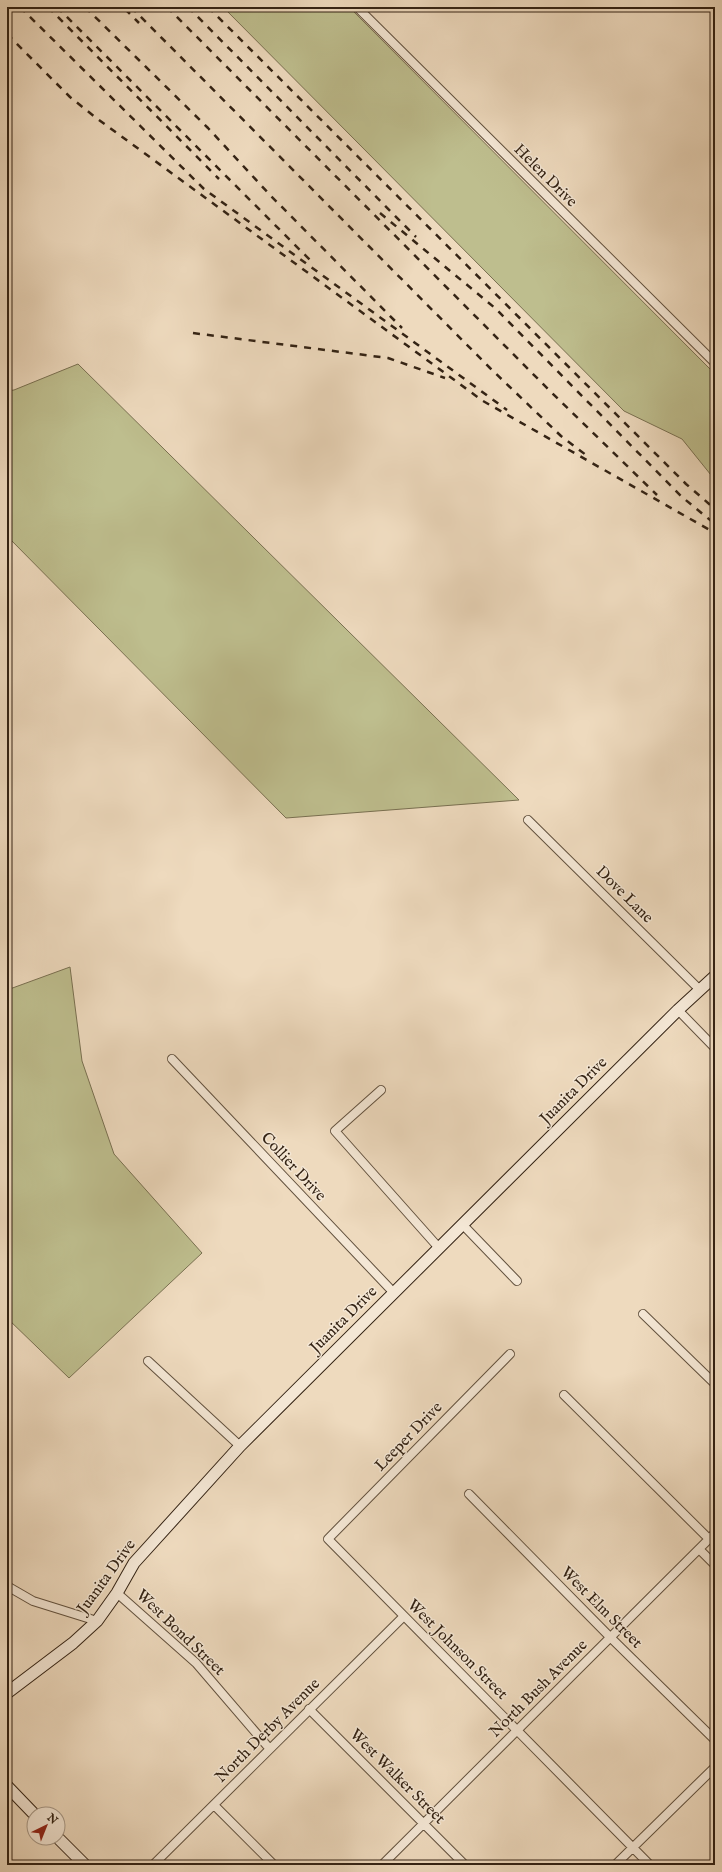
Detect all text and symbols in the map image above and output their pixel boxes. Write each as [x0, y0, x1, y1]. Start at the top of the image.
street label: Helen Drive [509, 140, 581, 212]
street label: Dove Lane [591, 862, 657, 928]
street label: Juanita Drive [535, 1053, 612, 1130]
street label: Collier Drive [256, 1128, 330, 1206]
street label: Juanita Drive [305, 1282, 382, 1359]
street label: Leeper Drive [371, 1398, 447, 1476]
street label: Juanita Drive [72, 1536, 141, 1620]
street label: West Elm Street [556, 1563, 646, 1653]
street label: West Bond Street [131, 1586, 229, 1681]
street label: West Johnson Street [403, 1596, 512, 1705]
street label: North Bush Avenue [486, 1636, 592, 1742]
street label: North Derby Avenue [211, 1674, 325, 1788]
street label: West Walker Street [345, 1725, 449, 1829]
north arrow [26, 1806, 66, 1846]
text: N [43, 1810, 61, 1828]

